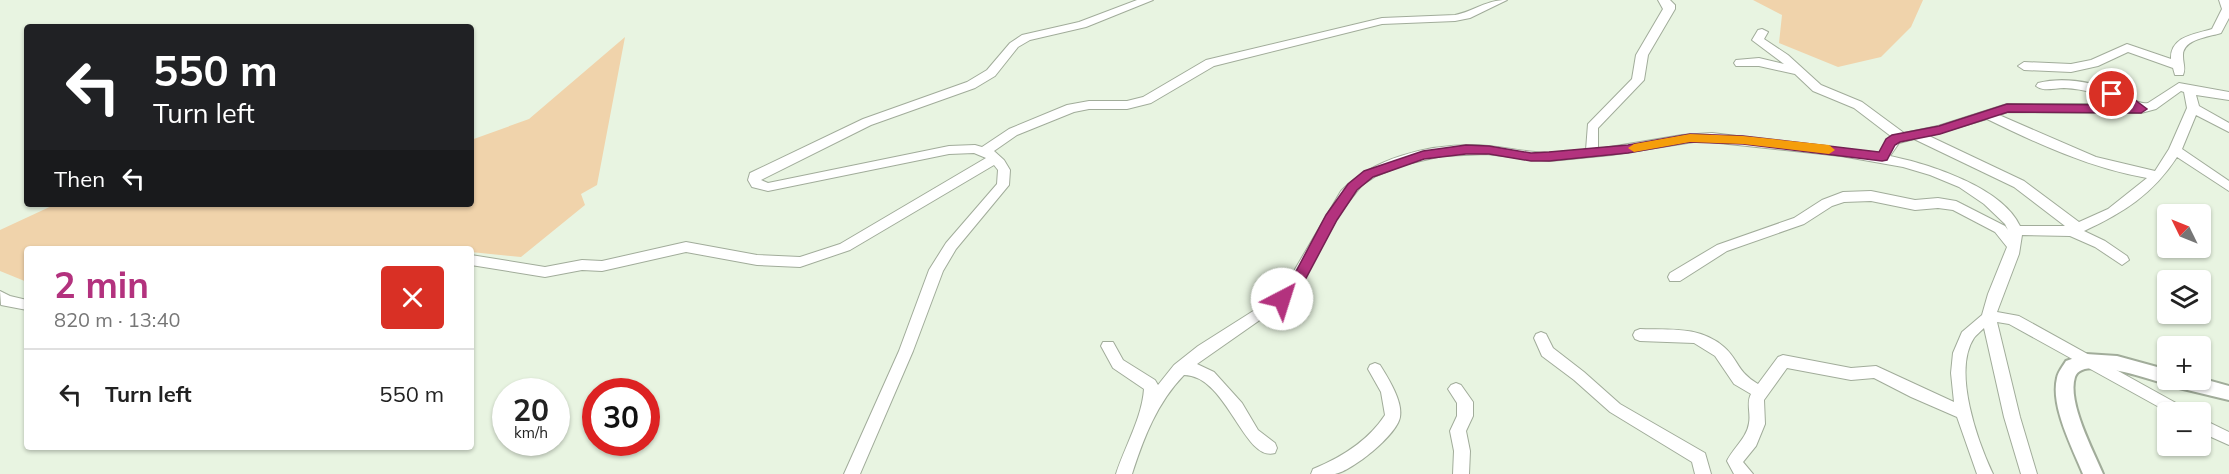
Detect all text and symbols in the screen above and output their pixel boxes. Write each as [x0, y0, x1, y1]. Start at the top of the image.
text: 550 m [153, 44, 278, 97]
icon: left [54, 48, 132, 126]
pin [2086, 68, 2137, 119]
icon: arrive [2095, 77, 2128, 110]
text: Turn left [153, 96, 255, 130]
icon: left [117, 162, 150, 195]
text: Then [54, 165, 105, 193]
north arrow [2157, 204, 2211, 258]
map controls [2157, 204, 2211, 456]
text: 2 min [54, 262, 149, 307]
button: close [381, 266, 444, 329]
position arrow [1250, 267, 1314, 331]
button: layers [2157, 270, 2211, 324]
text: 820 m · 13:40 [54, 307, 180, 332]
button: + [2157, 336, 2211, 390]
icon: left [54, 378, 87, 411]
speed limit sign: 30 [582, 378, 660, 456]
text: Turn left [105, 380, 192, 408]
text: 550 m [379, 380, 444, 408]
text: 20 [513, 391, 549, 429]
button: − [2157, 402, 2211, 456]
text: km/h [514, 423, 548, 442]

